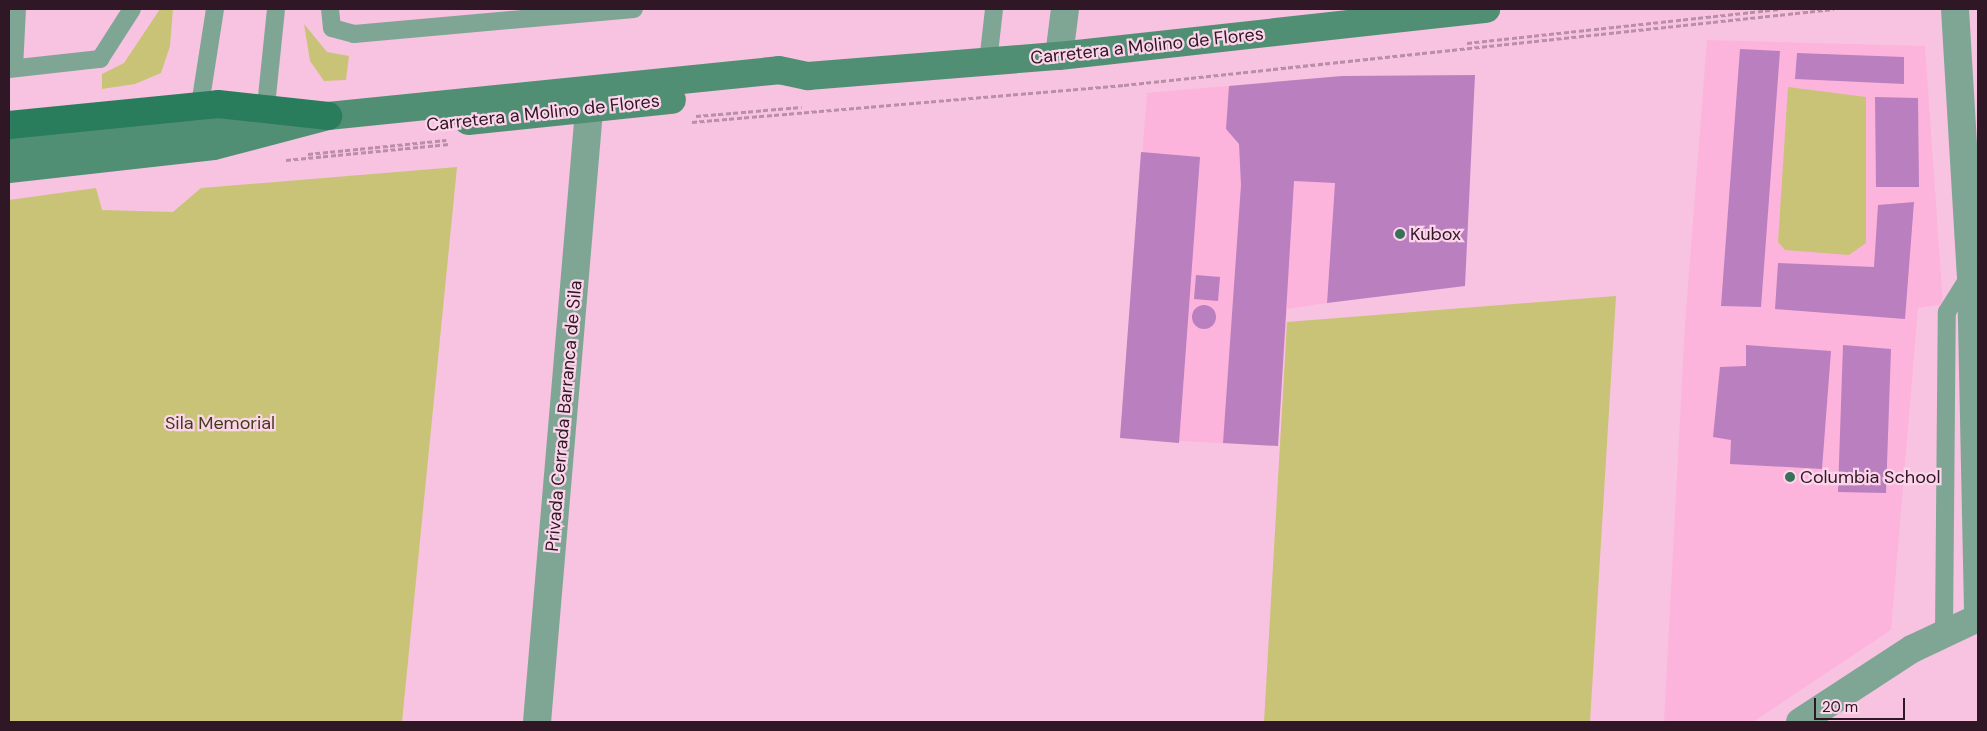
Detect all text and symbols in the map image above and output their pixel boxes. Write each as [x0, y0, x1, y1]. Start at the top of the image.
street label: Carretera a Molino de Flores [1029, 23, 1265, 69]
street label: Carretera a Molino de Flores [425, 90, 661, 136]
place label: Kubox [1410, 223, 1461, 245]
marker: Kubox [1394, 228, 1406, 240]
street label: Privada Cerrada Barranca de Sila [541, 280, 587, 552]
park label: Sila Memorial [165, 412, 275, 434]
place label: Columbia School [1800, 466, 1941, 488]
marker: Columbia School [1784, 471, 1796, 483]
scale bar [1817, 688, 1908, 720]
text: 20 m [1822, 697, 1858, 717]

